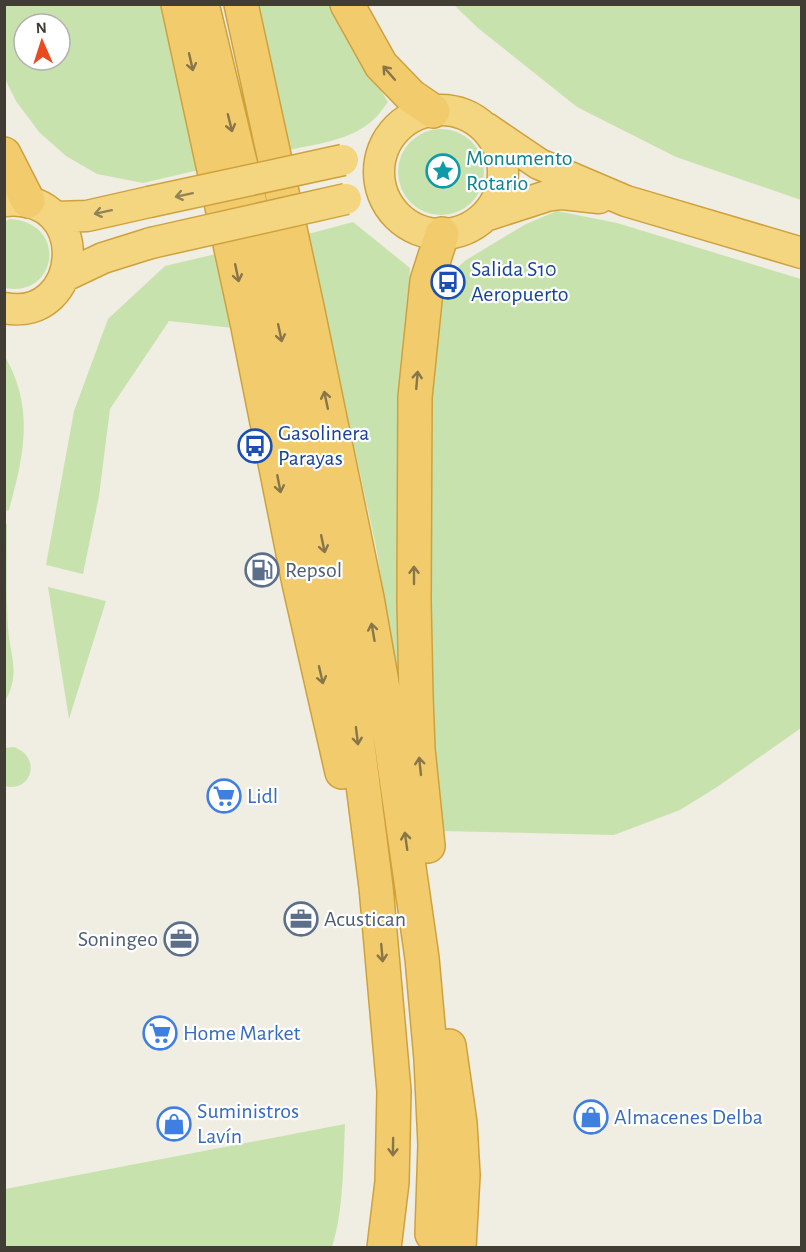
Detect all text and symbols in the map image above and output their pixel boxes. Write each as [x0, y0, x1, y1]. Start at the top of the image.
north arrow [12, 12, 72, 72]
text: N [35, 20, 47, 36]
one-way arrow [186, 51, 197, 71]
one-way arrow [382, 66, 396, 81]
one-way arrow [225, 113, 237, 132]
place label: Monumento Rotario [466, 147, 572, 194]
place icon: Monumento Rotario [425, 153, 461, 189]
one-way arrow [174, 189, 193, 201]
one-way arrow [93, 207, 112, 219]
place label: Salida S10 Aeropuerto [471, 258, 569, 305]
one-way arrow [232, 262, 243, 282]
bus stop icon: Salida S10 Aeropuerto [430, 264, 466, 300]
one-way arrow [275, 323, 286, 342]
one-way arrow [412, 370, 423, 390]
one-way arrow [320, 390, 331, 410]
place label: Gasolinera Parayas [278, 422, 369, 469]
bus stop icon: Gasolinera Parayas [237, 428, 273, 464]
one-way arrow [274, 474, 285, 494]
one-way arrow [318, 535, 330, 554]
fuel station icon: Repsol [244, 552, 280, 588]
place label: Repsol [285, 559, 342, 581]
one-way arrow [408, 565, 420, 585]
one-way arrow [367, 623, 378, 642]
one-way arrow [315, 665, 327, 684]
one-way arrow [352, 726, 363, 746]
one-way arrow [414, 757, 425, 777]
supermarket icon: Lidl [206, 778, 242, 814]
place label: Lidl [247, 785, 278, 807]
one-way arrow [400, 831, 411, 851]
office icon: Acustican [283, 901, 319, 937]
place label: Acustican [324, 908, 406, 930]
office icon: Soningeo [163, 921, 199, 957]
place label: Soningeo [78, 928, 158, 950]
one-way arrow [377, 942, 388, 962]
supermarket icon: Home Market [142, 1015, 178, 1051]
place label: Home Market [183, 1022, 301, 1044]
shop icon: Almacenes Delba [573, 1099, 609, 1135]
place label: Suministros Lavín [197, 1100, 299, 1147]
shop icon: Suministros Lavín [156, 1106, 192, 1142]
place label: Almacenes Delba [614, 1106, 763, 1128]
one-way arrow [387, 1137, 398, 1157]

